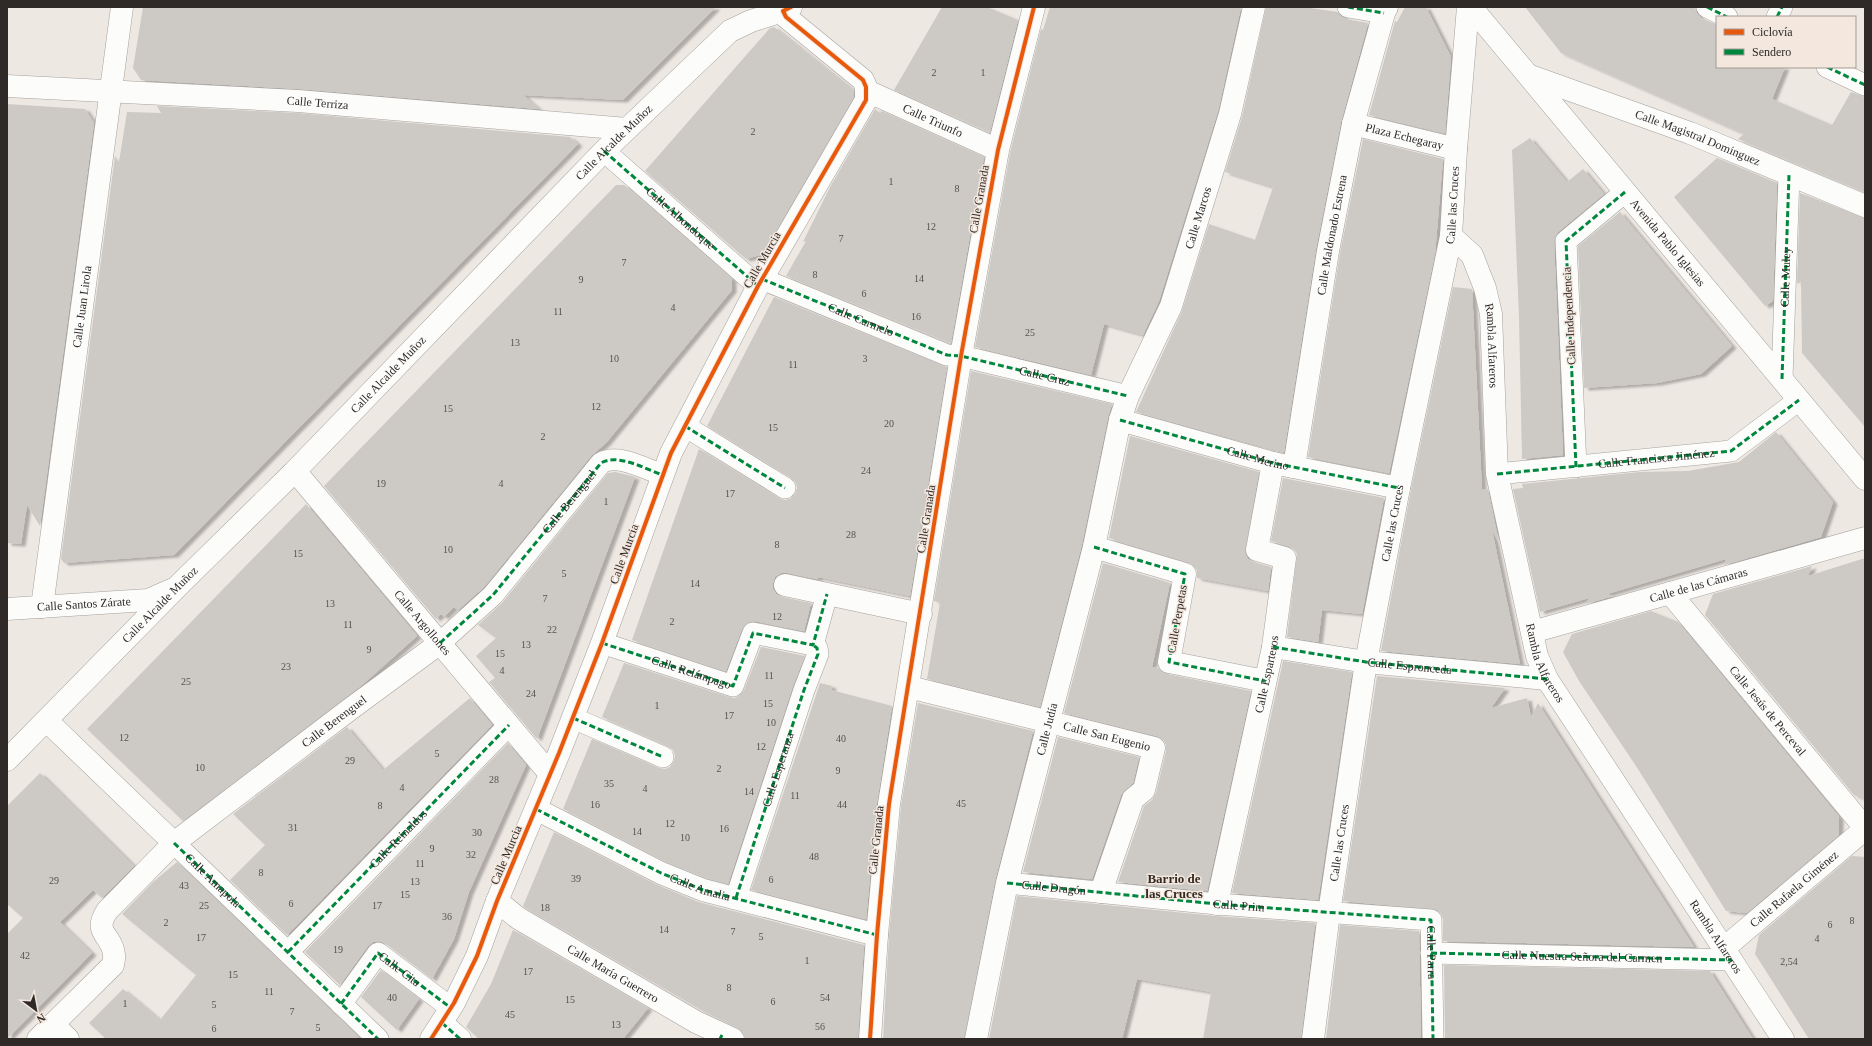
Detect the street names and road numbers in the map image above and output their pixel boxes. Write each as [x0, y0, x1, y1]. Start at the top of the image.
street label: Calle Terriza [286, 93, 350, 112]
street label: Calle Triunfo [900, 101, 965, 140]
street label: Calle Alcalde Muñoz [573, 102, 655, 183]
street label: Calle Magistral Dominguez [1633, 107, 1762, 169]
street label: Plaza Echegaray [1364, 120, 1445, 153]
street label: Calle Granada [966, 163, 992, 234]
street label: Calle las Cruces [1442, 165, 1462, 245]
street label: Calle Maldonado Estrena [1314, 173, 1350, 296]
street label: Calle Albondoque [643, 184, 718, 252]
street label: Calle Marcos [1182, 185, 1214, 251]
street label: Avenida Pablo Iglesias [1627, 196, 1709, 290]
street label: Calle Murcia [740, 229, 784, 291]
street label: Calle Muley [1777, 247, 1794, 307]
street label: Calle Juan Lirola [70, 264, 95, 349]
street label: Calle Independencia [1559, 266, 1579, 365]
street label: Calle Carmelo [826, 300, 896, 339]
street label: Rambla Alfareros [1482, 302, 1501, 389]
street label: Calle Alcalde Muñoz [348, 333, 429, 416]
street label: Calle Cruz [1018, 363, 1071, 389]
street label: Calle Merino [1225, 443, 1290, 473]
street label: Calle Francisca Jiménez [1597, 446, 1715, 471]
street label: Calle Berenguel [539, 467, 600, 536]
street label: Calle Granada [914, 483, 938, 554]
street label: Calle las Cruces [1378, 483, 1407, 563]
street label: Calle Murcia [607, 521, 642, 586]
street label: Calle Alcalde Muñoz [119, 563, 201, 646]
street label: Calle de las Cámaras [1648, 564, 1749, 605]
street label: Calle Perpetas [1164, 583, 1190, 654]
street label: Calle Argollones [391, 587, 454, 658]
street label: Calle Santos Zárate [36, 594, 131, 614]
street label: Rambla Alfareros [1523, 622, 1568, 705]
street label: Calle Esparteros [1252, 634, 1282, 714]
street label: Calle Relámpago [650, 653, 733, 692]
street label: Calle Espronceda [1367, 655, 1453, 677]
street label: Calle Jesús de Perceval [1726, 663, 1809, 759]
street label: Calle Berenguel [299, 692, 370, 750]
street label: Calle Judía [1033, 701, 1061, 757]
street label: Calle San Eugenio [1062, 719, 1152, 754]
street label: Calle Esperanza [759, 730, 797, 809]
street label: Calle las Cruces [1327, 803, 1352, 882]
street label: Calle Granada [865, 804, 887, 875]
street label: Calle Reinaldos [367, 806, 430, 871]
street label: Calle Murcia [487, 823, 525, 887]
street label: Calle Rafaela Giménez [1747, 848, 1841, 930]
street label: Calle Amapola [182, 851, 244, 911]
street label: Calle Amalia [668, 870, 732, 904]
street label: Calle Dragón [1021, 878, 1086, 898]
street label: Calle Prim [1213, 897, 1266, 915]
street label: Rambla Alfareros [1687, 897, 1745, 976]
street label: Calle Parra [1424, 925, 1439, 980]
street label: Calle María Guerrero [565, 941, 661, 1006]
street label: Calle Nuestra Señora del Carmen [1501, 948, 1662, 965]
street label: Calle Cita [376, 949, 424, 990]

